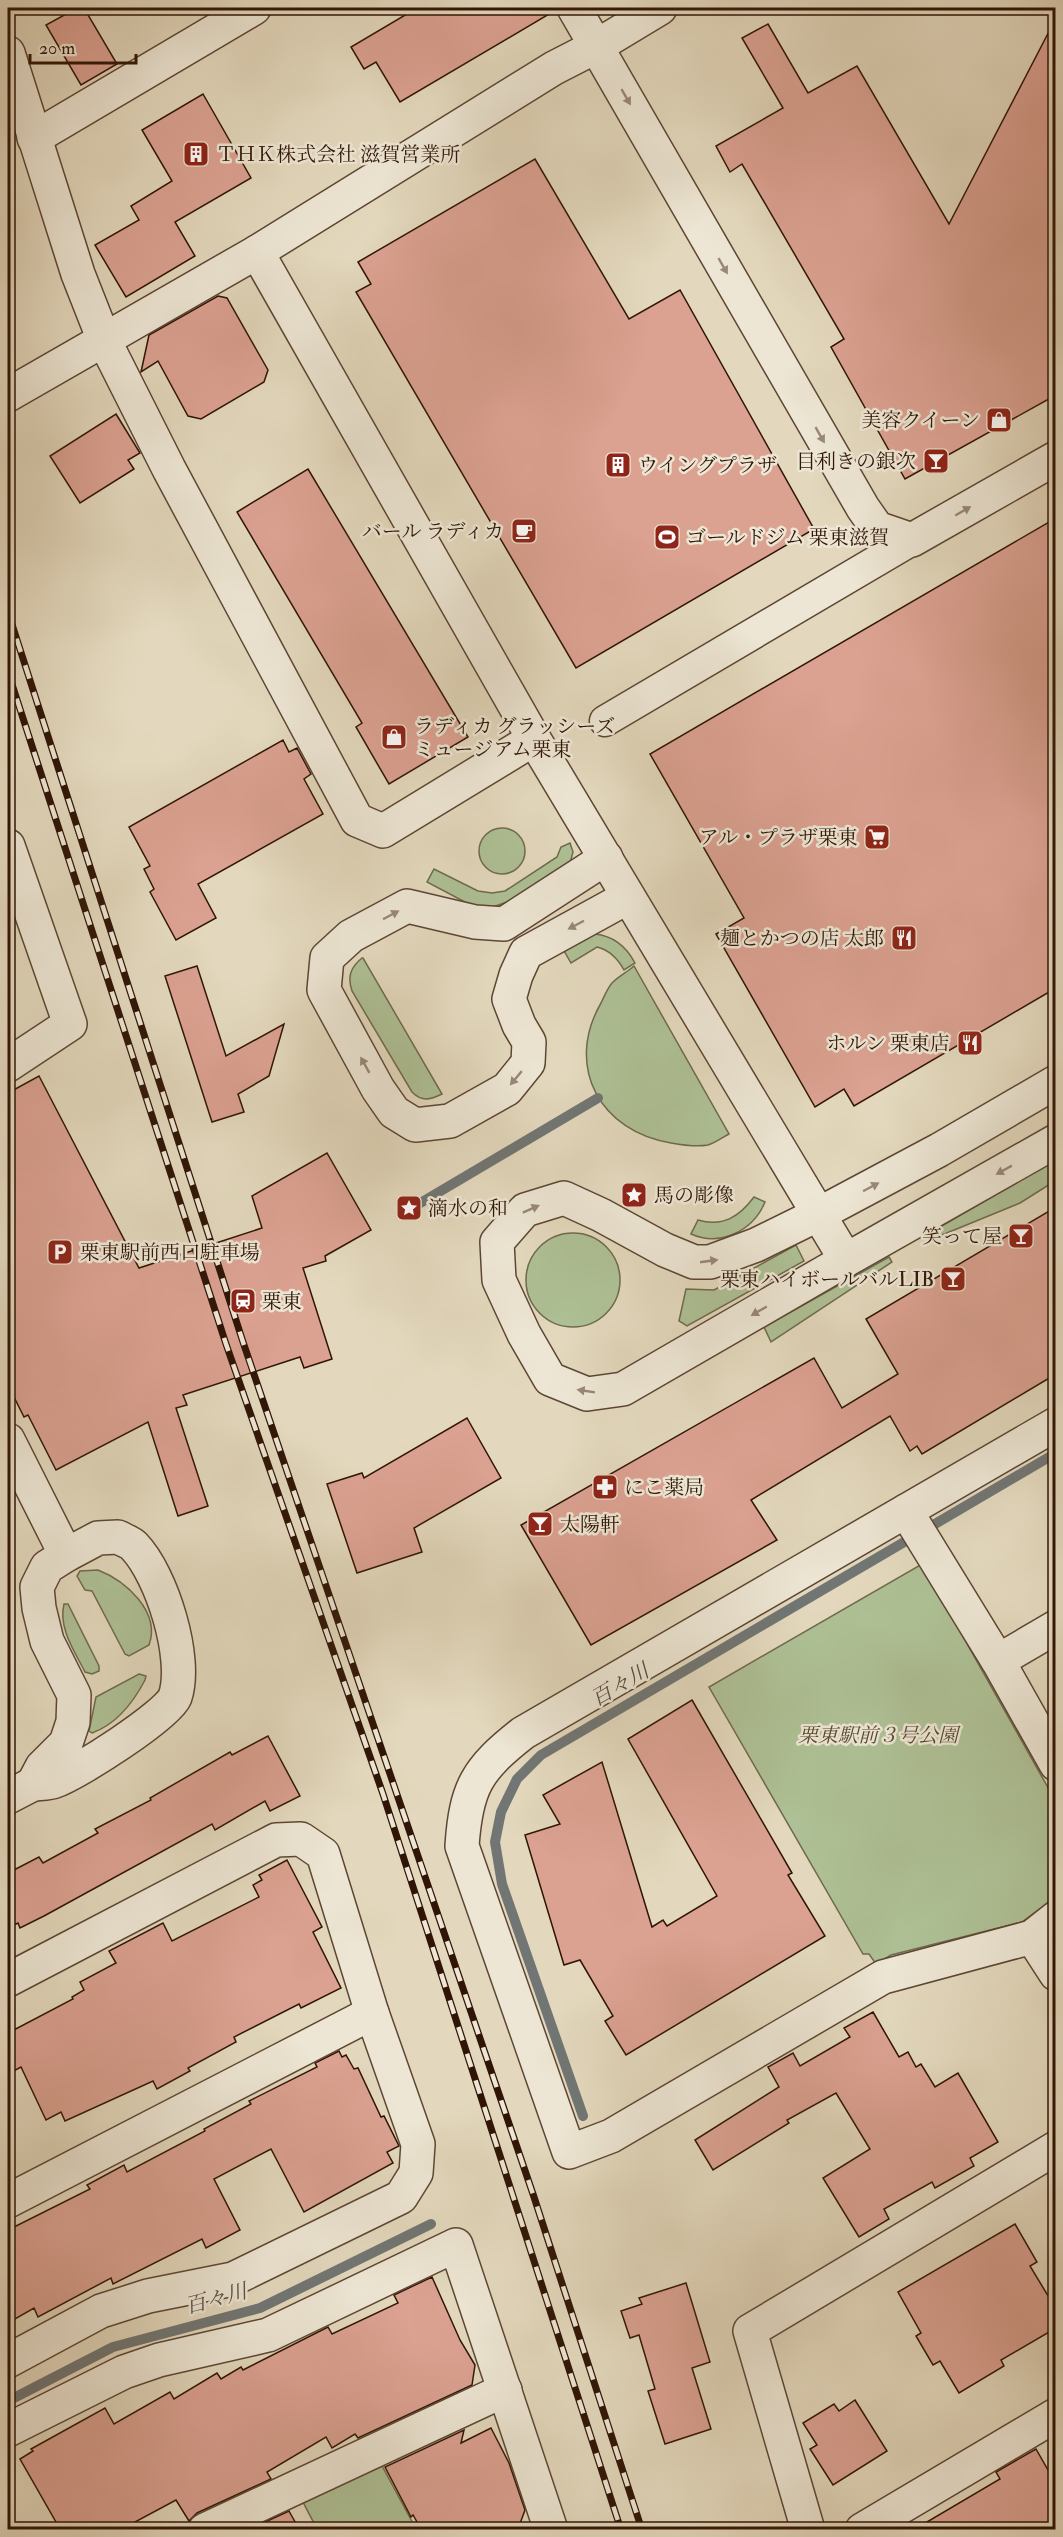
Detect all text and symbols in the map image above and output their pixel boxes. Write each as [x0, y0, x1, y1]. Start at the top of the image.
scale bar [30, 27, 136, 65]
text: 20 m [39, 37, 75, 60]
one-way arrow [621, 89, 632, 105]
building icon: ＴＨＫ株式会社 滋賀営業所 [181, 139, 211, 169]
place label: ＴＨＫ株式会社 滋賀営業所 [216, 142, 460, 167]
one-way arrow [718, 258, 729, 274]
shop icon: 美容クイーン [984, 405, 1014, 435]
place label: 美容クイーン [861, 408, 980, 433]
one-way arrow [815, 427, 826, 443]
bar icon: 目利きの銀次 [921, 446, 951, 476]
place label: 目利きの銀次 [796, 449, 916, 474]
building icon: ウイングプラザ [603, 450, 633, 480]
place label: ウイングプラザ [638, 453, 777, 478]
one-way arrow [955, 506, 972, 516]
cafe icon: バール ラディカ [509, 516, 539, 546]
place label: バール ラディカ [362, 519, 504, 544]
sports icon: ゴールドジム 栗東滋賀 [652, 522, 682, 552]
place label: ゴールドジム 栗東滋賀 [686, 525, 889, 550]
place label: ラディカ グラッシーズ ミュージアム栗東 [414, 714, 615, 762]
shop icon: ラディカ グラッシーズ ミュージアム栗東 [379, 722, 409, 752]
supermarket icon: アル・プラザ栗東 [862, 822, 892, 852]
place label: アル・プラザ栗東 [699, 825, 858, 850]
one-way arrow [383, 910, 400, 920]
one-way arrow [568, 920, 585, 930]
restaurant icon: 麺とかつの店 太郎 [889, 923, 919, 953]
place label: 麺とかつの店 太郎 [720, 926, 884, 951]
restaurant icon: ホルン 栗東店 [955, 1028, 985, 1058]
place label: ホルン 栗東店 [826, 1031, 950, 1056]
one-way arrow [360, 1056, 370, 1073]
one-way arrow [510, 1070, 523, 1086]
one-way arrow [996, 1165, 1013, 1175]
place icon: 馬の彫像 [619, 1180, 649, 1210]
one-way arrow [863, 1182, 880, 1192]
place label: 馬の彫像 [654, 1183, 734, 1208]
place icon: 滴水の和 [394, 1193, 424, 1223]
place label: 滴水の和 [428, 1196, 508, 1221]
one-way arrow [523, 1205, 540, 1214]
bar icon: 笑って屋 [1006, 1221, 1036, 1251]
place label: 笑って屋 [922, 1224, 1002, 1249]
parking icon: 栗東駅前西口駐車場 [45, 1237, 75, 1267]
place label: 栗東駅前西口駐車場 [80, 1240, 260, 1265]
one-way arrow [700, 1256, 719, 1265]
bar icon: 栗東ハイボールバルLIB [938, 1264, 968, 1294]
place label: 栗東ハイボールバルLIB [720, 1267, 934, 1292]
station icon: 栗東 [228, 1286, 258, 1316]
place label: 栗東 [262, 1289, 302, 1314]
one-way arrow [751, 1305, 767, 1316]
one-way arrow [576, 1387, 595, 1396]
pharmacy icon: にこ薬局 [590, 1472, 620, 1502]
place label: にこ薬局 [624, 1475, 704, 1500]
bar icon: 太陽軒 [525, 1509, 555, 1539]
place label: 太陽軒 [560, 1512, 620, 1537]
water label: 百々川 [586, 1657, 656, 1712]
park label: 栗東駅前３号公園 [798, 1723, 961, 1748]
water label: 百々川 [182, 2277, 252, 2320]

